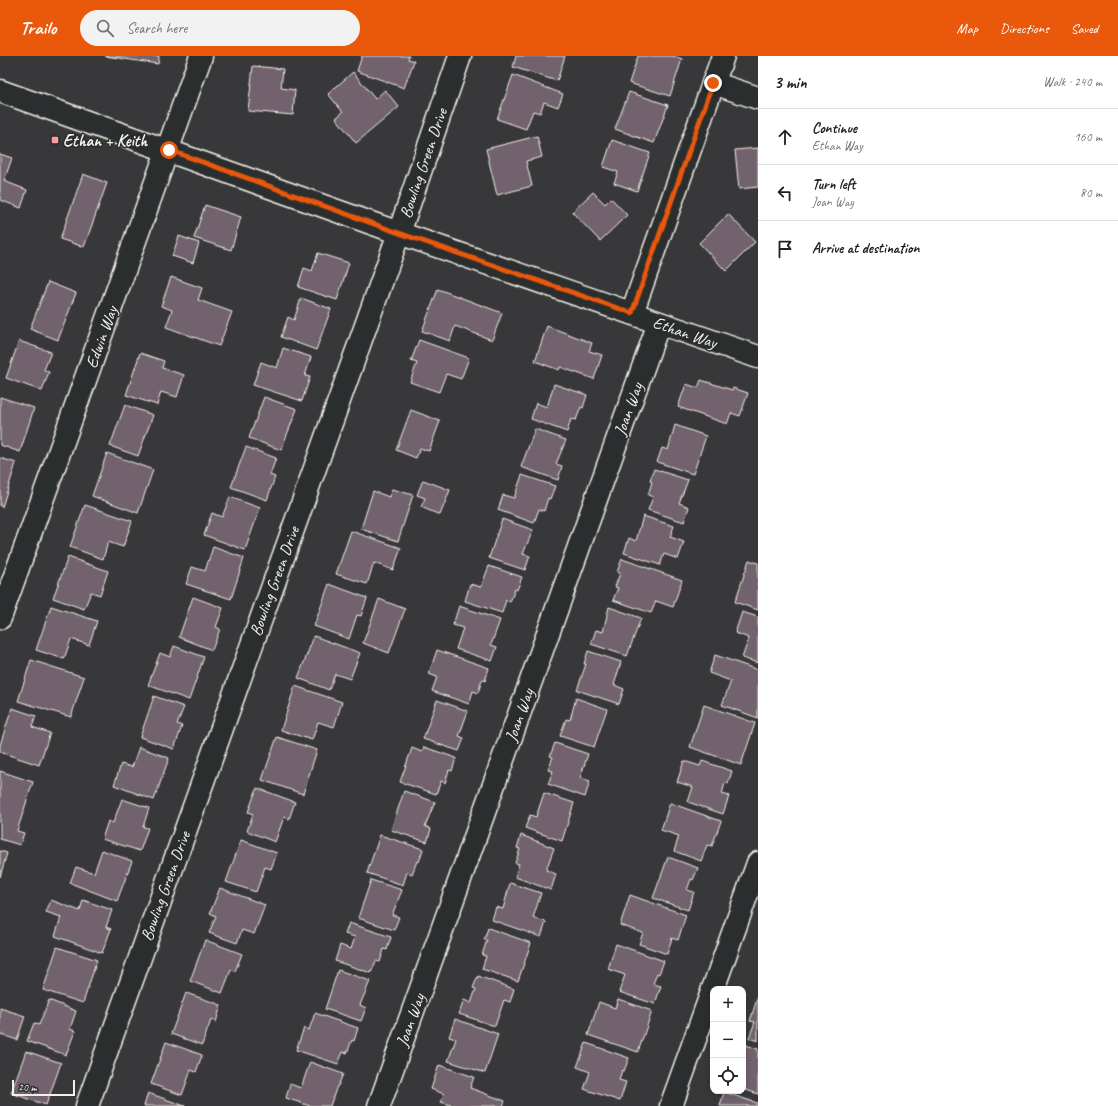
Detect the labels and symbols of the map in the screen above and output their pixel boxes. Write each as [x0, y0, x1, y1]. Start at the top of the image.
route end [704, 74, 722, 92]
street label: Bowling Green Drive [395, 104, 453, 221]
place label: Ethan + Keith [63, 130, 148, 151]
marker: Ethan + Keith [50, 135, 60, 145]
route start [160, 141, 178, 159]
street label: Edwin Way [81, 302, 123, 371]
street label: Ethan Way [650, 312, 721, 354]
street label: Joan Way [609, 379, 648, 439]
street label: Bowling Green Drive [245, 522, 304, 639]
street label: Joan Way [500, 685, 539, 745]
street label: Bowling Green Drive [136, 827, 195, 944]
street label: Joan Way [391, 990, 430, 1050]
scale bar [12, 1078, 75, 1097]

